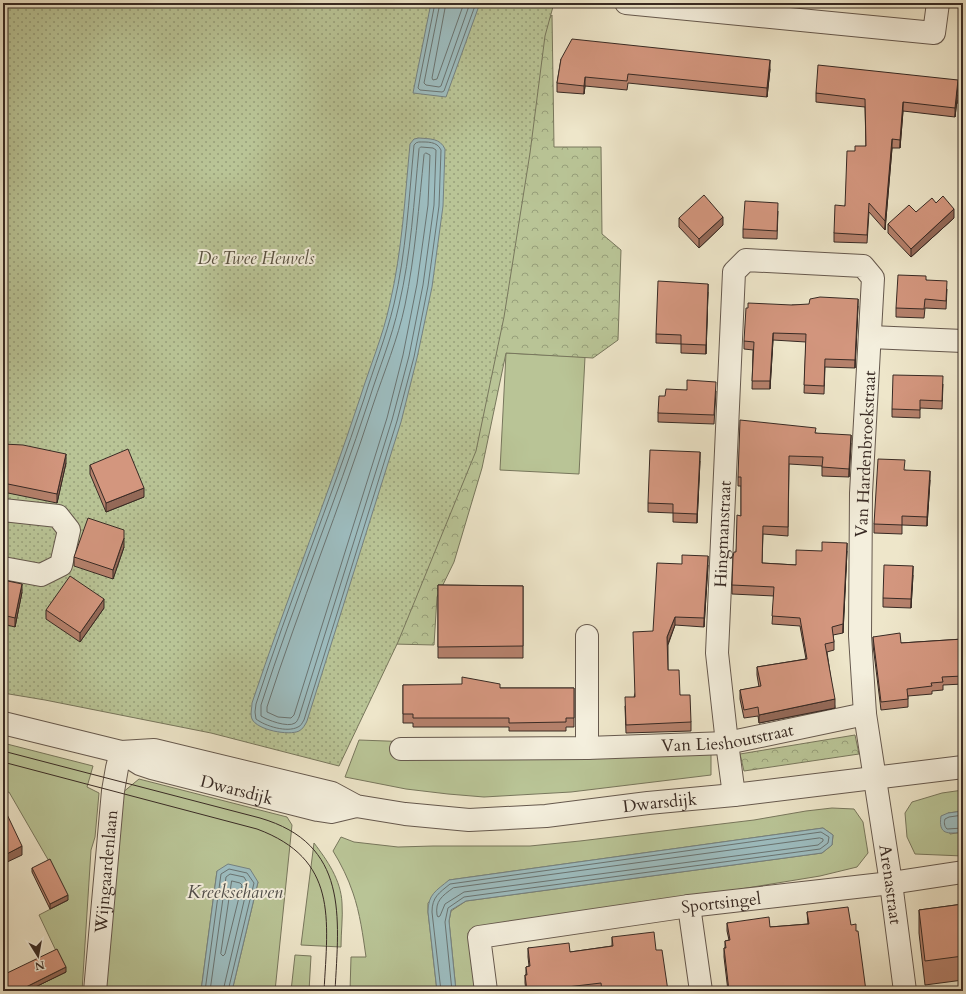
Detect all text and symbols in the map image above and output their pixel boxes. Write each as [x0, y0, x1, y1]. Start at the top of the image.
park label: De Twee Heuvels [197, 247, 315, 270]
street label: Van Hardenbroekstraat [850, 369, 881, 538]
street label: Hingmanstraat [709, 480, 737, 588]
street label: Van Lieshoutstraat [661, 718, 796, 757]
street label: Dwarsdijk [198, 770, 276, 810]
street label: Dwarsdijk [621, 787, 699, 818]
street label: Wijngaardenlaan [89, 809, 123, 935]
street label: Arenastraat [873, 843, 907, 926]
water label: Kreeksehaven [187, 880, 283, 905]
street label: Sportsingel [680, 887, 763, 919]
north arrow [18, 936, 58, 976]
text: N [33, 957, 46, 974]

